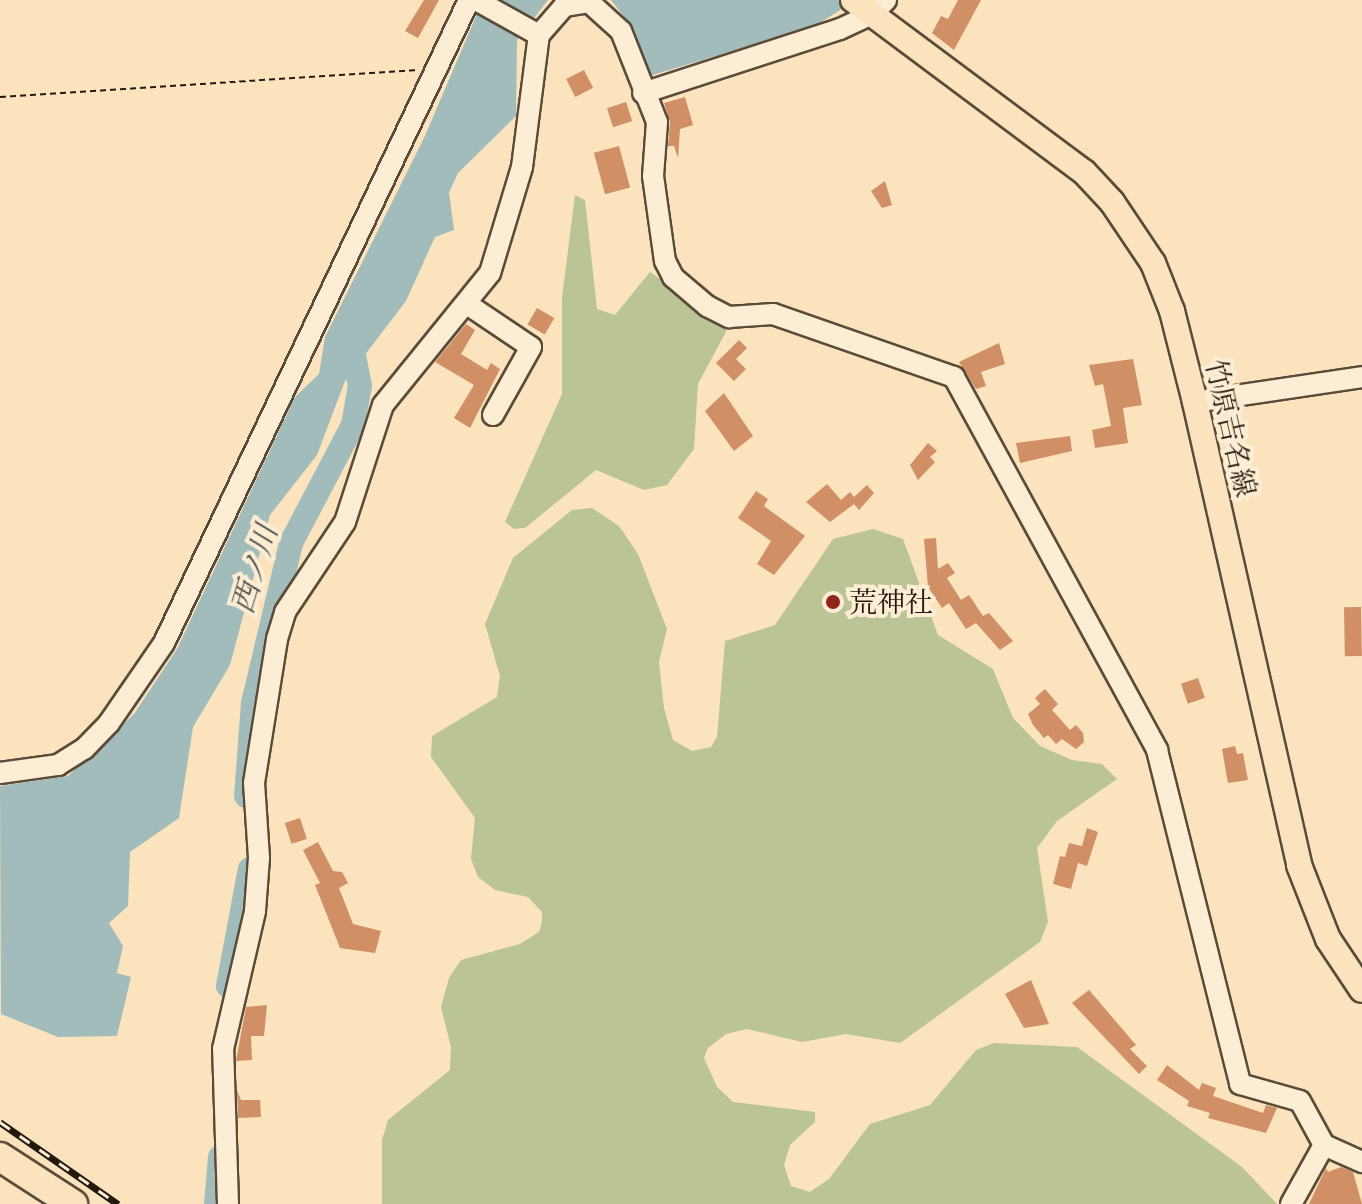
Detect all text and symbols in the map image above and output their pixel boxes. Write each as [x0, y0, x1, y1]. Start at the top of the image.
street label: 竹原吉名線 [1199, 356, 1263, 500]
water label: 西ノ川 [224, 521, 284, 617]
place label: 荒神社 [849, 585, 933, 619]
marker: 荒神社 [824, 593, 842, 611]

